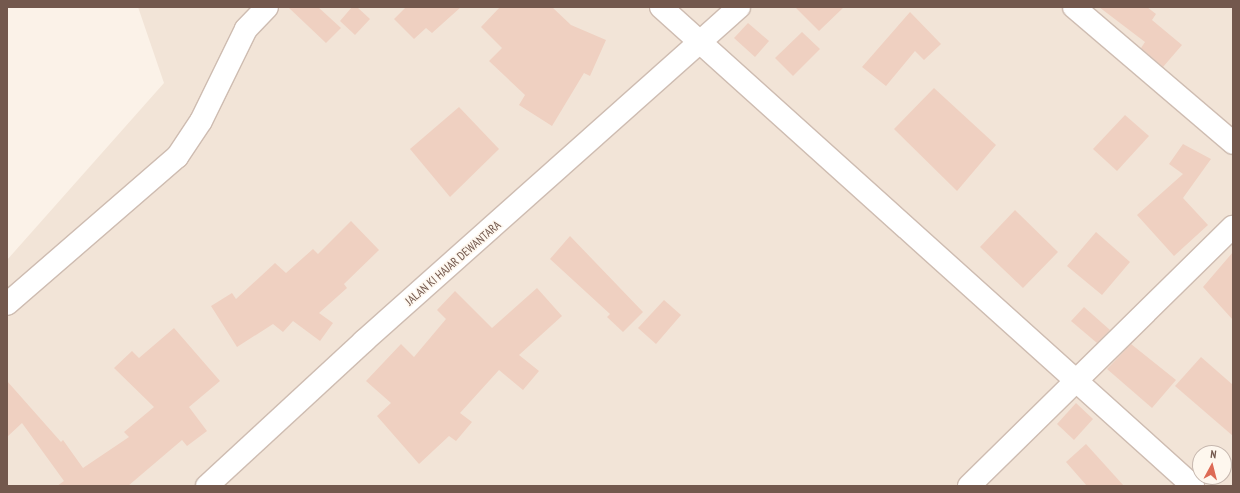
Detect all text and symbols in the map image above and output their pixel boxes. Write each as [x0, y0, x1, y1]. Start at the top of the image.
street label: JALAN KI HAJAR DEWANTARA [402, 218, 504, 308]
north arrow [1192, 445, 1232, 485]
text: N [1210, 447, 1217, 461]

